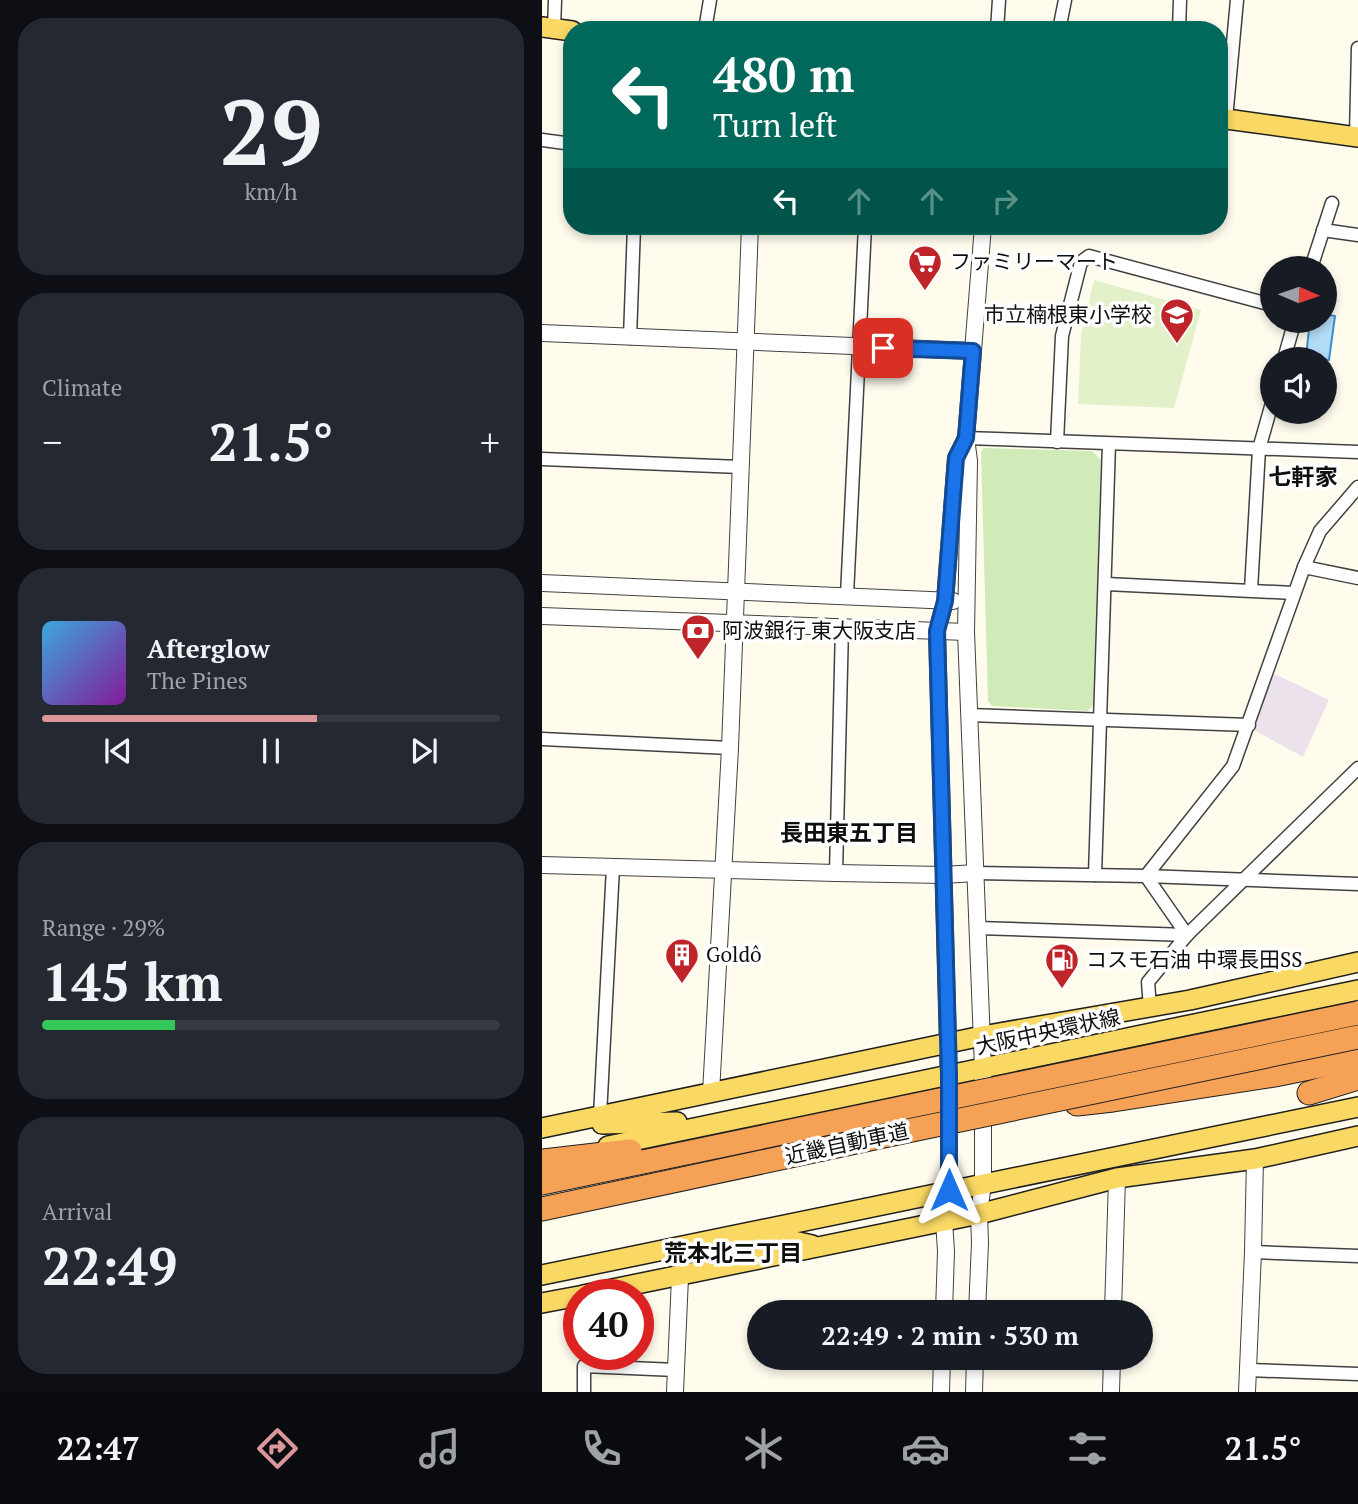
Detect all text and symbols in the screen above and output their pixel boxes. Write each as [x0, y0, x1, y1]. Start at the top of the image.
text: 480 m [713, 41, 855, 106]
icon: left [598, 49, 689, 140]
text: 29 [220, 70, 322, 191]
text: Turn left [713, 104, 837, 146]
text: km/h [244, 176, 298, 207]
icon: left [767, 182, 805, 220]
icon: ahead [840, 182, 878, 220]
icon: ahead [913, 182, 951, 220]
icon: right [986, 182, 1024, 220]
supermarket icon: ファミリーマート [906, 243, 944, 292]
place label: ファミリーマート [950, 247, 1118, 275]
north arrow [1260, 256, 1336, 332]
map controls [1260, 256, 1337, 424]
school or university icon: 市立楠根東小学校 [1158, 296, 1196, 345]
place label: 市立楠根東小学校 [984, 300, 1152, 328]
pin [853, 318, 913, 378]
icon: arrive [864, 329, 902, 367]
button: sound [1260, 347, 1337, 424]
text: Climate [42, 372, 122, 403]
text: 21.5° [208, 407, 334, 476]
text: − [42, 417, 62, 467]
text: + [480, 417, 500, 467]
district label: 七軒家 [1269, 461, 1338, 492]
bank icon: 阿波銀行 東大阪支店 [679, 612, 717, 661]
place label: 阿波銀行 東大阪支店 [722, 616, 916, 644]
text: Afterglow [147, 631, 270, 665]
text: The Pines [147, 665, 248, 696]
icon: previous [99, 732, 137, 770]
icon: pause [252, 732, 290, 770]
icon: next [405, 732, 443, 770]
district label: 長田東五丁目 [780, 817, 918, 848]
text: Range · 29% [42, 912, 165, 943]
building icon: Goldô [663, 936, 701, 985]
place label: Goldô [706, 940, 762, 968]
fuel station icon: コスモ石油 中環長田SS [1043, 941, 1081, 990]
place label: コスモ石油 中環長田SS [1086, 945, 1303, 973]
text: 145 km [42, 947, 223, 1016]
street label: 大阪中央環状線 [973, 1002, 1123, 1060]
street label: 近畿自動車道 [782, 1116, 911, 1170]
position arrow [912, 1153, 986, 1227]
text: Arrival [42, 1196, 113, 1227]
text: 22:49 [42, 1231, 177, 1300]
district label: 荒本北三丁目 [664, 1237, 802, 1268]
speed limit sign: 40 [563, 1279, 654, 1370]
text: 22:49 · 2 min · 530 m [821, 1318, 1079, 1352]
icon: directions [253, 1424, 302, 1473]
icon: music [415, 1424, 464, 1473]
icon: phone [577, 1424, 626, 1473]
icon: climate [739, 1424, 788, 1473]
icon: car [901, 1424, 950, 1473]
icon: filters [1063, 1424, 1112, 1473]
text: 22:47 [56, 1427, 140, 1469]
text: 21.5° [1225, 1427, 1302, 1469]

